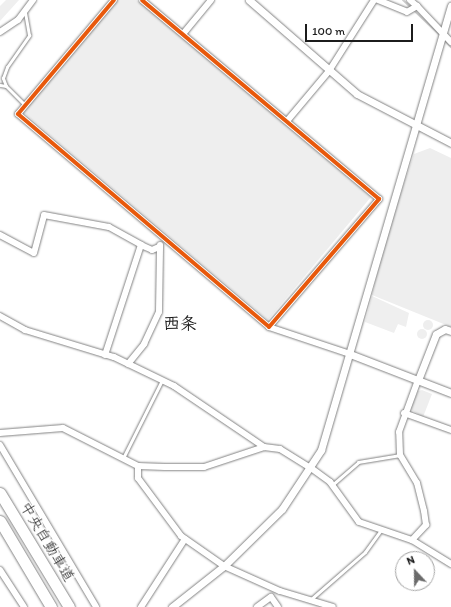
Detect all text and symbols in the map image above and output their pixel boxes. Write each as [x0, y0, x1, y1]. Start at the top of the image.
scale bar [307, 16, 415, 42]
text: 100 m [312, 24, 345, 38]
district label: 西条 [163, 314, 197, 334]
street label: 中央自動車道 [16, 499, 78, 585]
north arrow [395, 551, 435, 591]
text: N [405, 553, 417, 568]

